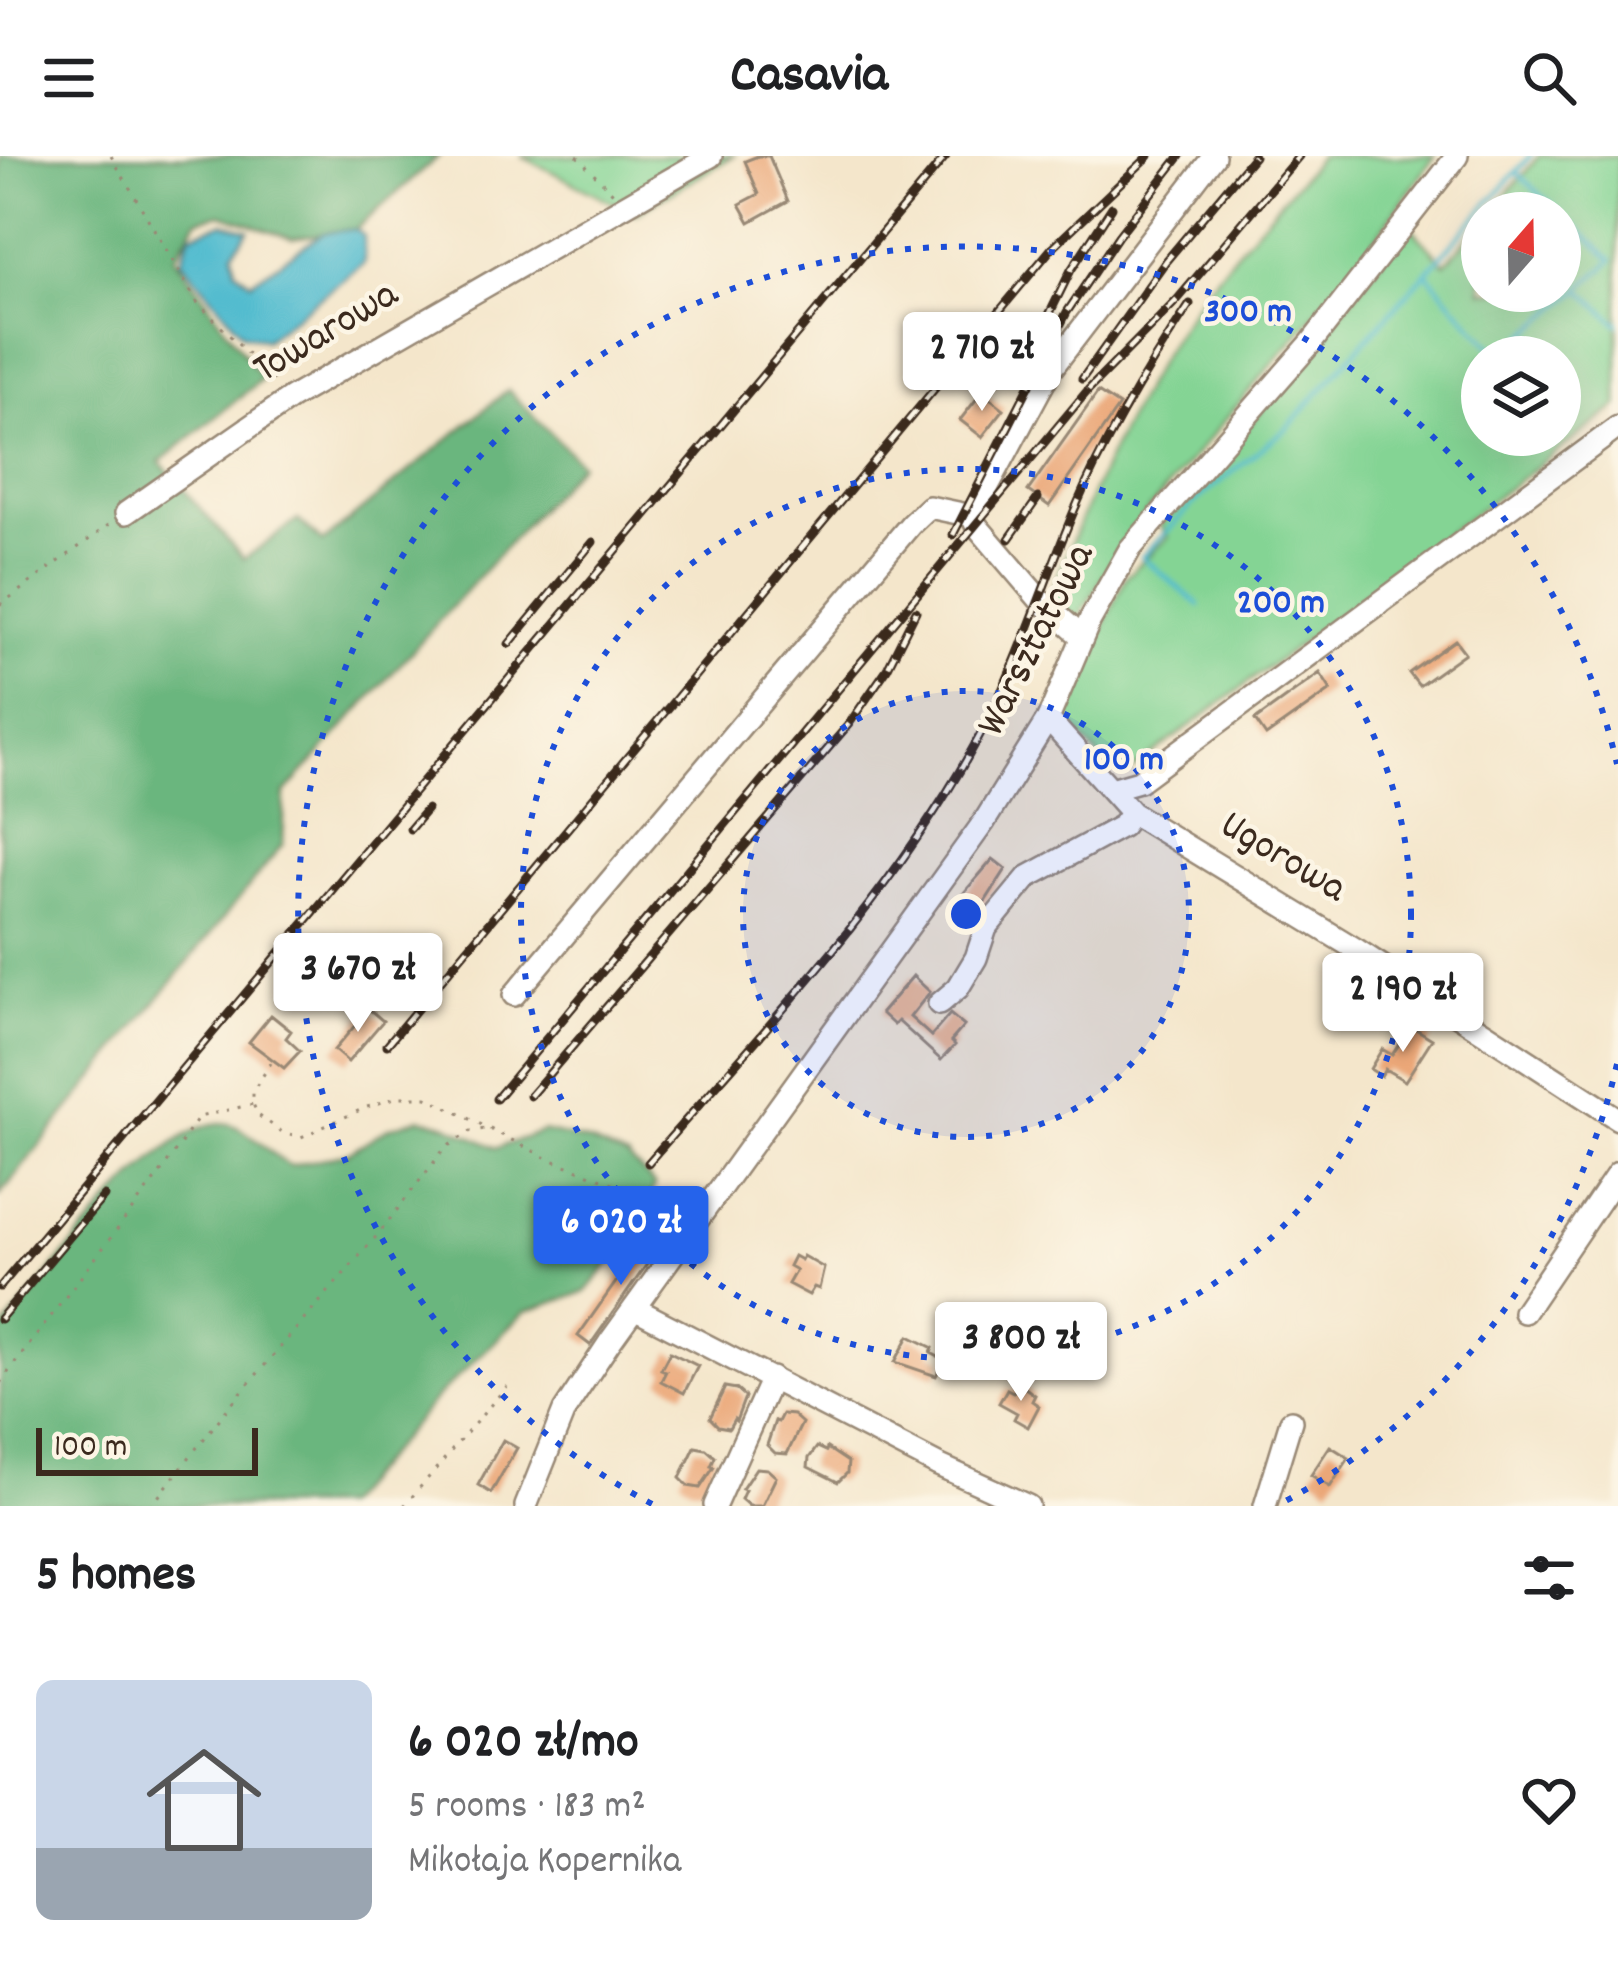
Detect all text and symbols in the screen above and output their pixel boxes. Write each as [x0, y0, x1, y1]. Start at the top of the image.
text: Casavia [730, 40, 888, 117]
icon: menu [36, 45, 102, 111]
icon: search [1516, 45, 1582, 111]
north arrow [1461, 192, 1581, 312]
map controls [1461, 192, 1581, 456]
street label: Towarowa [243, 267, 412, 401]
text: 300 m [1204, 288, 1292, 340]
pin: 2 710 zł [858, 312, 1106, 414]
text: 2 710 zł [930, 323, 1034, 378]
button: layers [1461, 336, 1581, 456]
street label: Warsztatowa [964, 533, 1113, 748]
text: 200 m [1237, 579, 1325, 631]
text: 100 m [1084, 736, 1164, 788]
street label: Ugorowa [1207, 798, 1358, 921]
centre of rings [945, 893, 987, 935]
pin: 3 670 zł [234, 933, 482, 1035]
text: 3 670 zł [300, 944, 416, 999]
pin: 2 190 zł [1279, 953, 1527, 1055]
text: 2 190 zł [1349, 964, 1457, 1019]
pin: 6 020 zł [497, 1186, 745, 1288]
text: 6 020 zł [560, 1197, 682, 1252]
pin: 3 800 zł [897, 1302, 1145, 1404]
text: 3 800 zł [962, 1313, 1080, 1368]
scale bar [36, 1422, 258, 1475]
text: 100 m [54, 1425, 127, 1472]
text: 5 homes [36, 1542, 196, 1614]
icon: filters [1516, 1545, 1582, 1611]
text: 6 020 zł/mo [408, 1709, 639, 1781]
icon: home [132, 1728, 276, 1872]
icon: heart [1516, 1767, 1582, 1833]
text: 5 rooms · 183 m² [408, 1781, 646, 1836]
text: Mikołaja Kopernika [408, 1836, 681, 1891]

